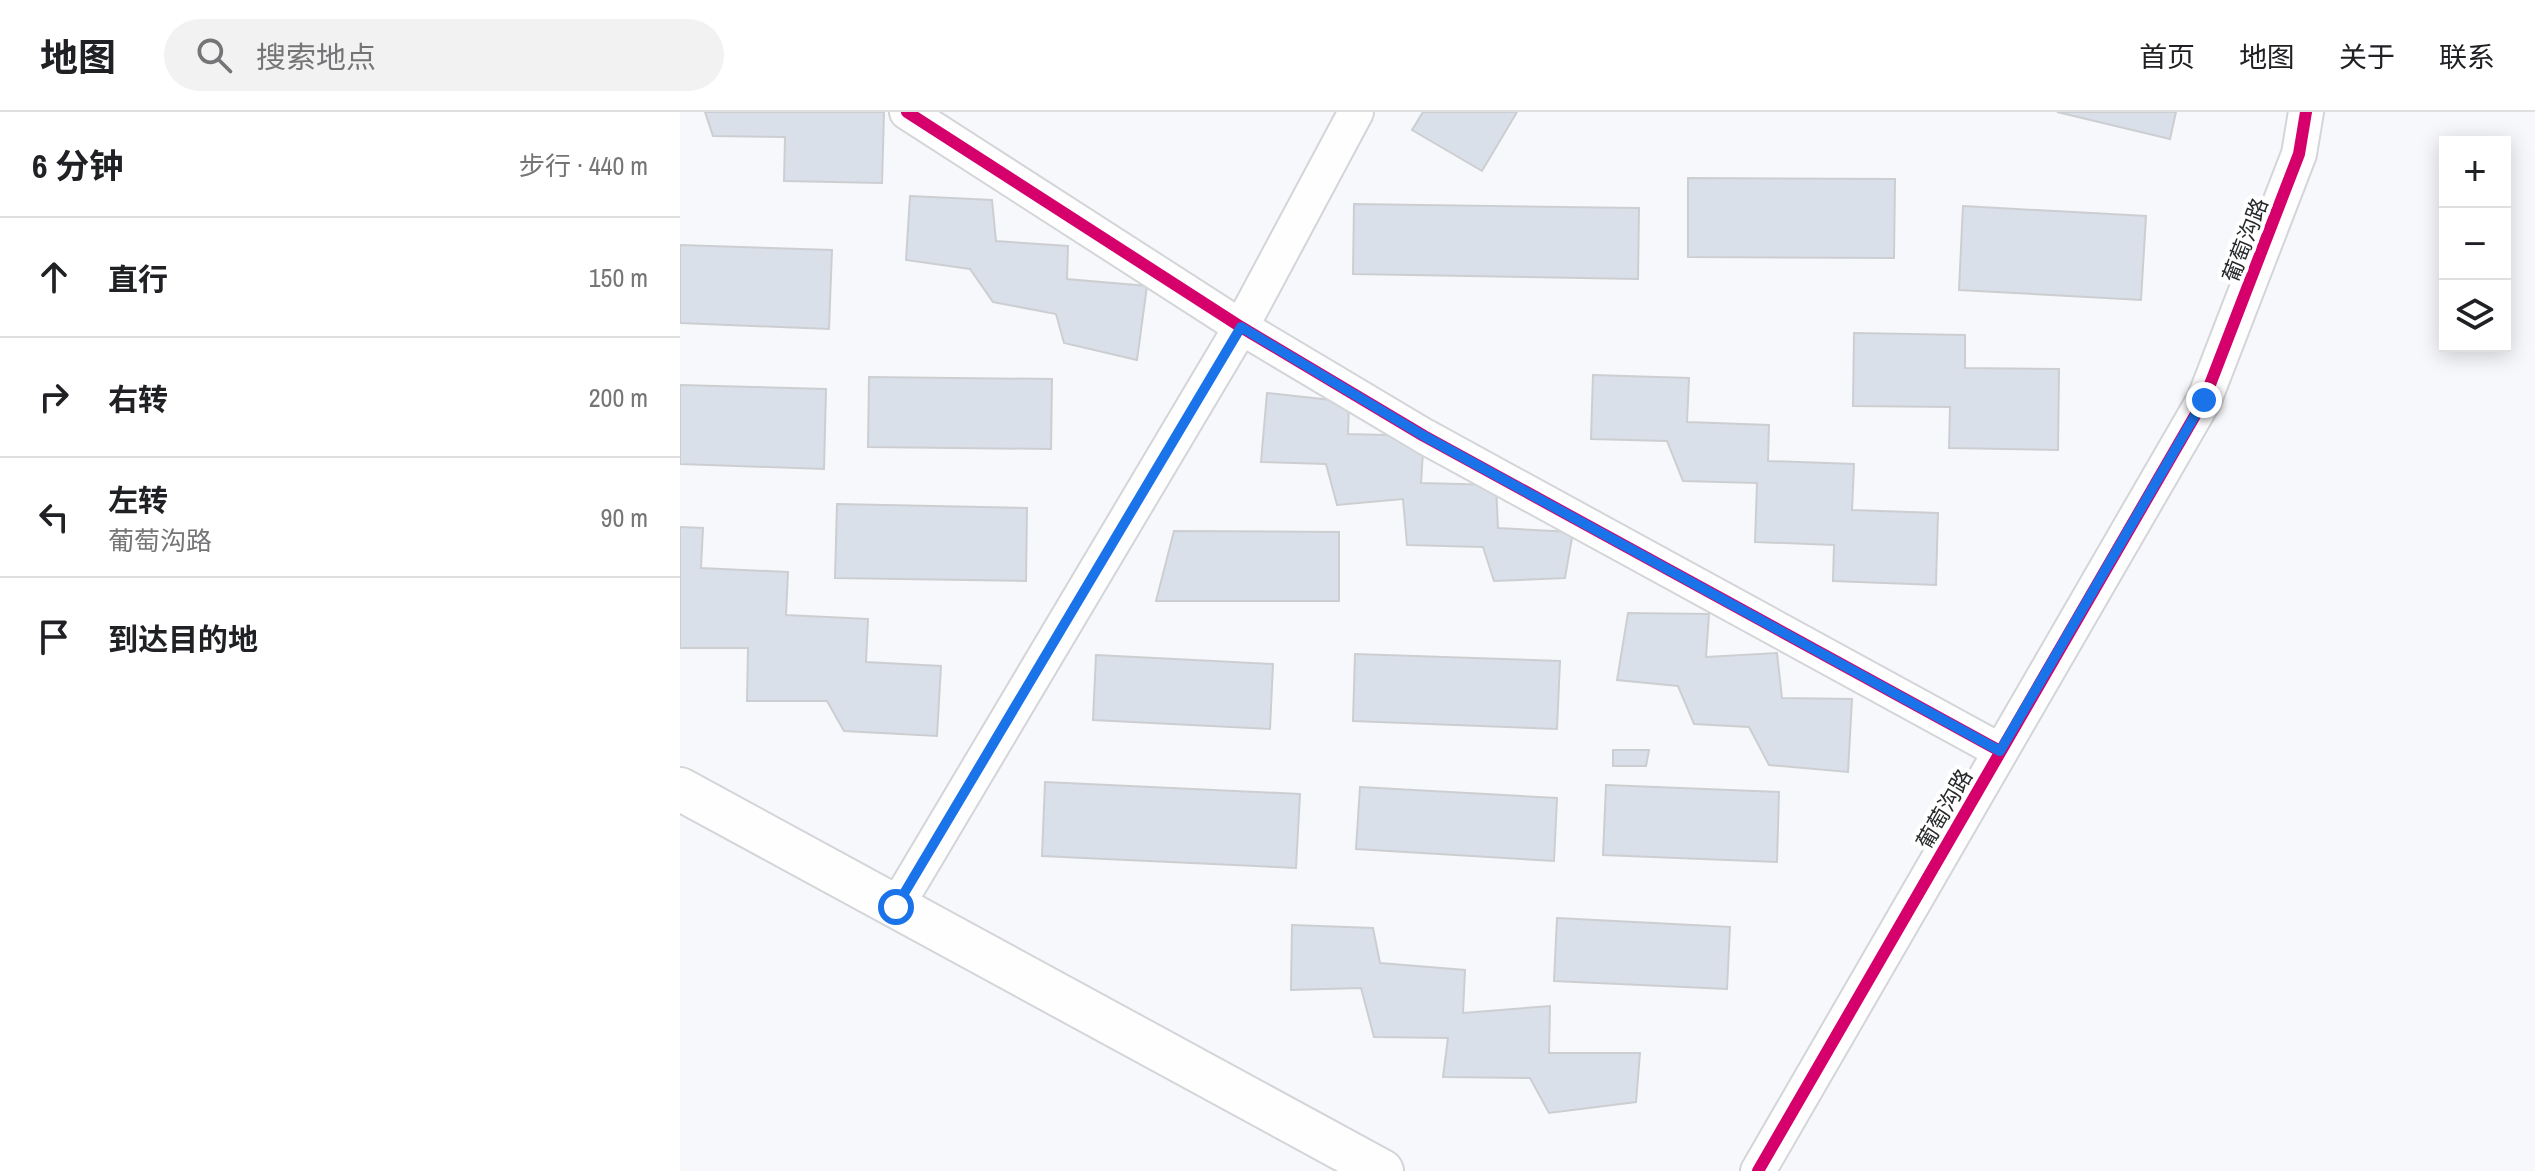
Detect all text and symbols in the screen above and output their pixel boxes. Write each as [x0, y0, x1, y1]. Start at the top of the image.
search box [164, 19, 724, 91]
text: 地图 [40, 32, 116, 83]
icon: search [192, 33, 236, 77]
text: 搜索地点 [256, 37, 376, 77]
text: 首页 [2139, 38, 2195, 76]
text: 地图 [2239, 38, 2295, 76]
text: 关于 [2339, 38, 2395, 76]
text: 联系 [2439, 38, 2495, 76]
map controls [2439, 136, 2511, 352]
button: + [2439, 136, 2511, 208]
text: 6 分钟 [32, 143, 123, 189]
text: 步行 · 440 m [519, 148, 648, 183]
street label: 葡萄沟路 [2215, 194, 2275, 286]
button: − [2439, 208, 2511, 280]
icon: ahead [32, 255, 76, 299]
text: 直行 [108, 259, 168, 299]
text: 150 m [589, 260, 648, 295]
button: layers [2439, 280, 2511, 352]
icon: right [32, 375, 76, 419]
text: 右转 [108, 379, 168, 419]
text: 200 m [589, 380, 648, 415]
route end [2186, 382, 2222, 418]
text: 左转 [108, 480, 168, 520]
icon: left [32, 495, 76, 539]
text: 90 m [601, 500, 648, 535]
text: 葡萄沟路 [108, 523, 212, 558]
icon: arrive [32, 615, 76, 659]
text: 到达目的地 [108, 619, 258, 659]
street label: 葡萄沟路 [1909, 763, 1979, 855]
route start [878, 889, 914, 925]

